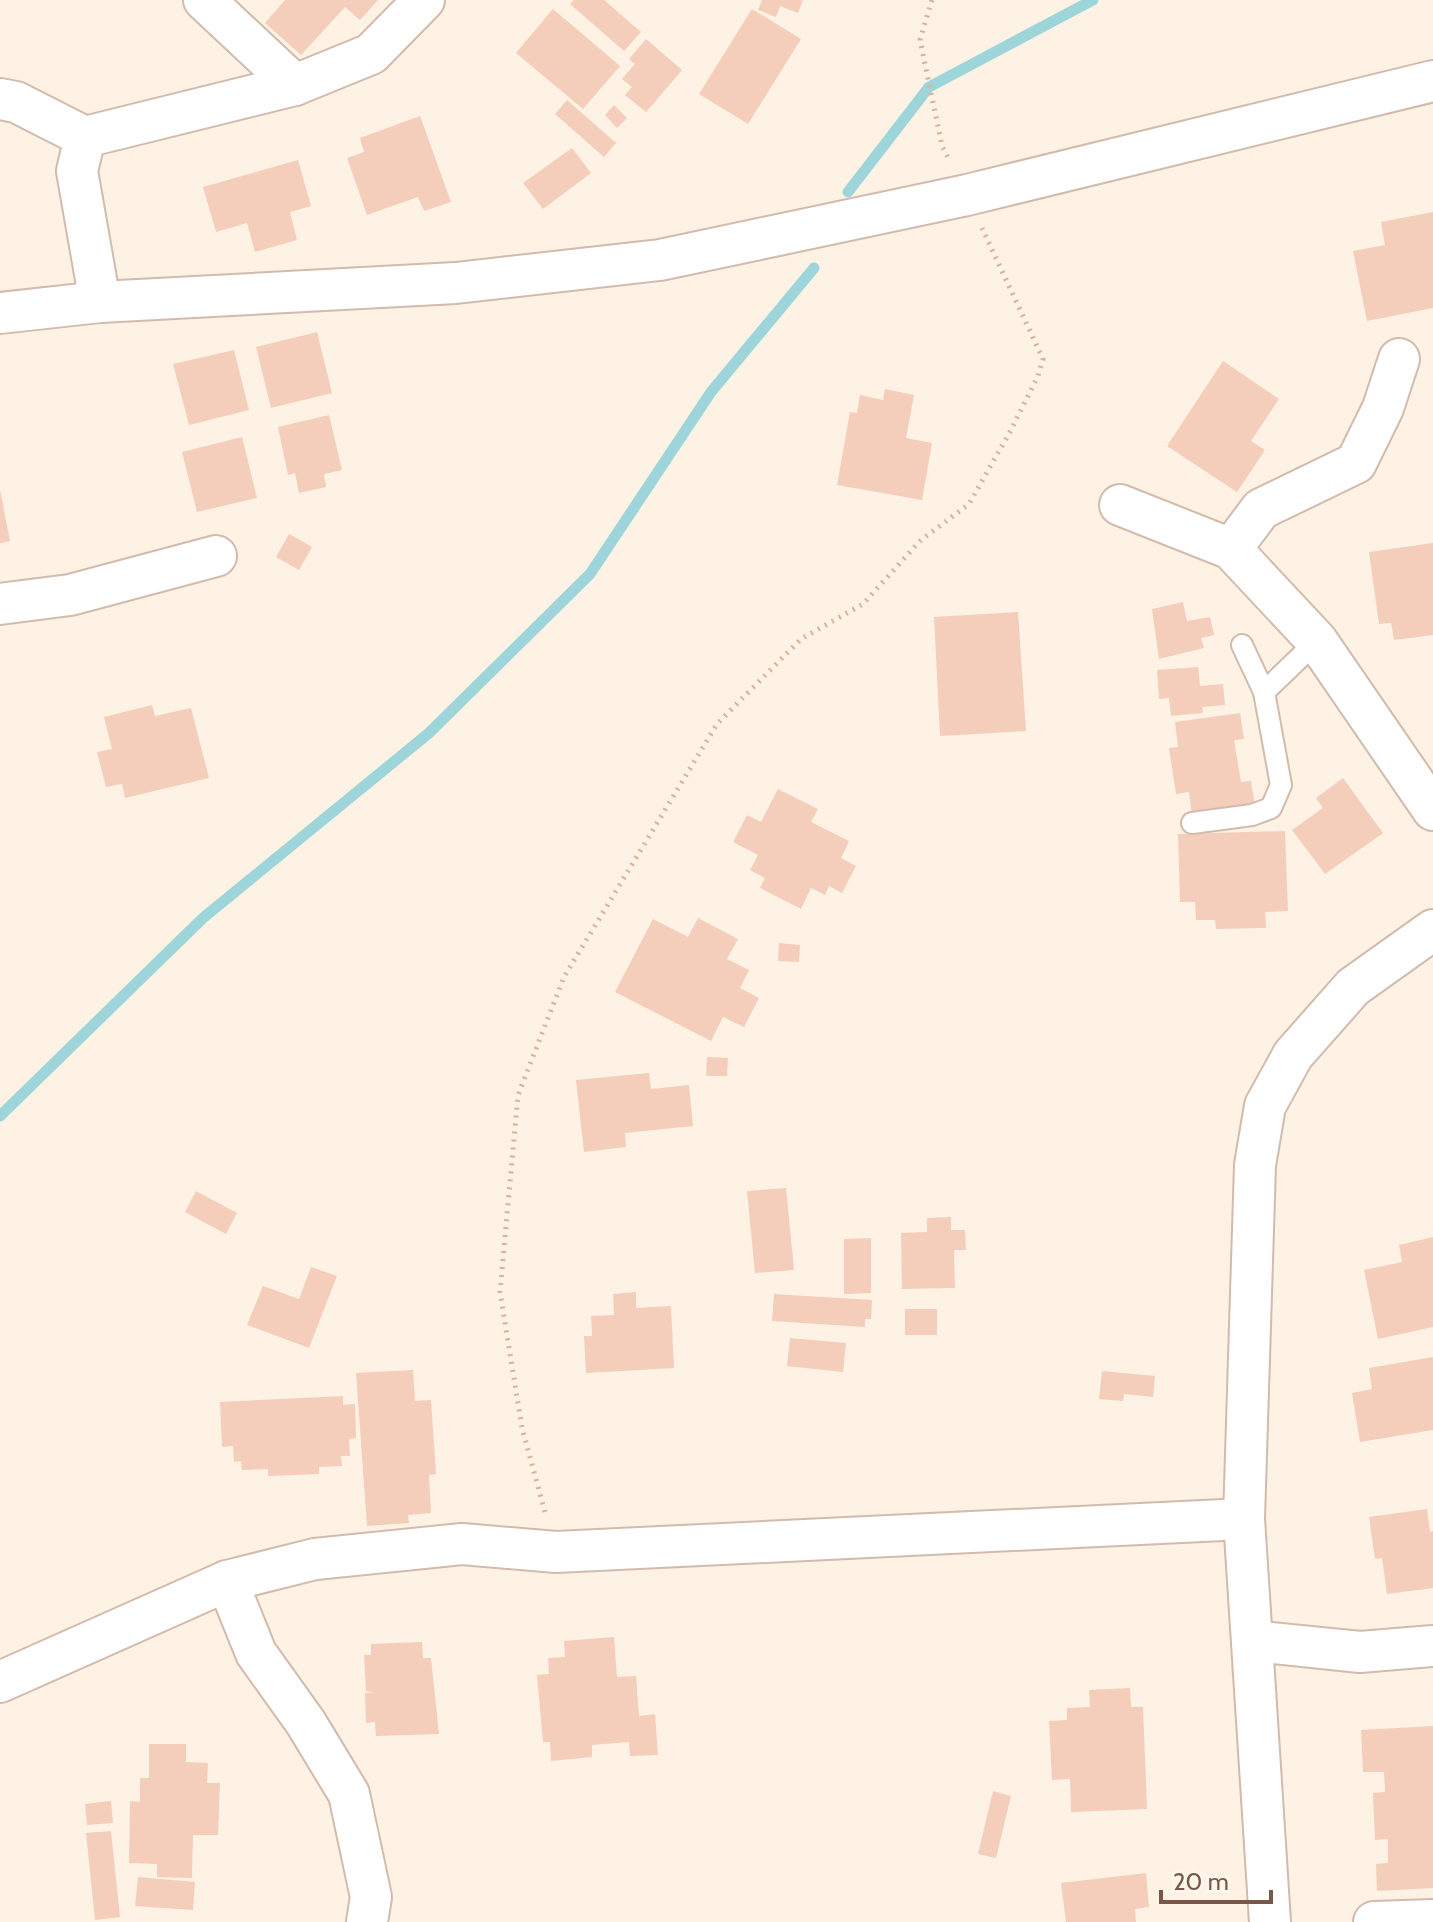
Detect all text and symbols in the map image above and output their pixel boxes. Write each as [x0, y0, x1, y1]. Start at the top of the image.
scale bar [1161, 1854, 1271, 1904]
text: 20 m [1173, 1867, 1229, 1896]

